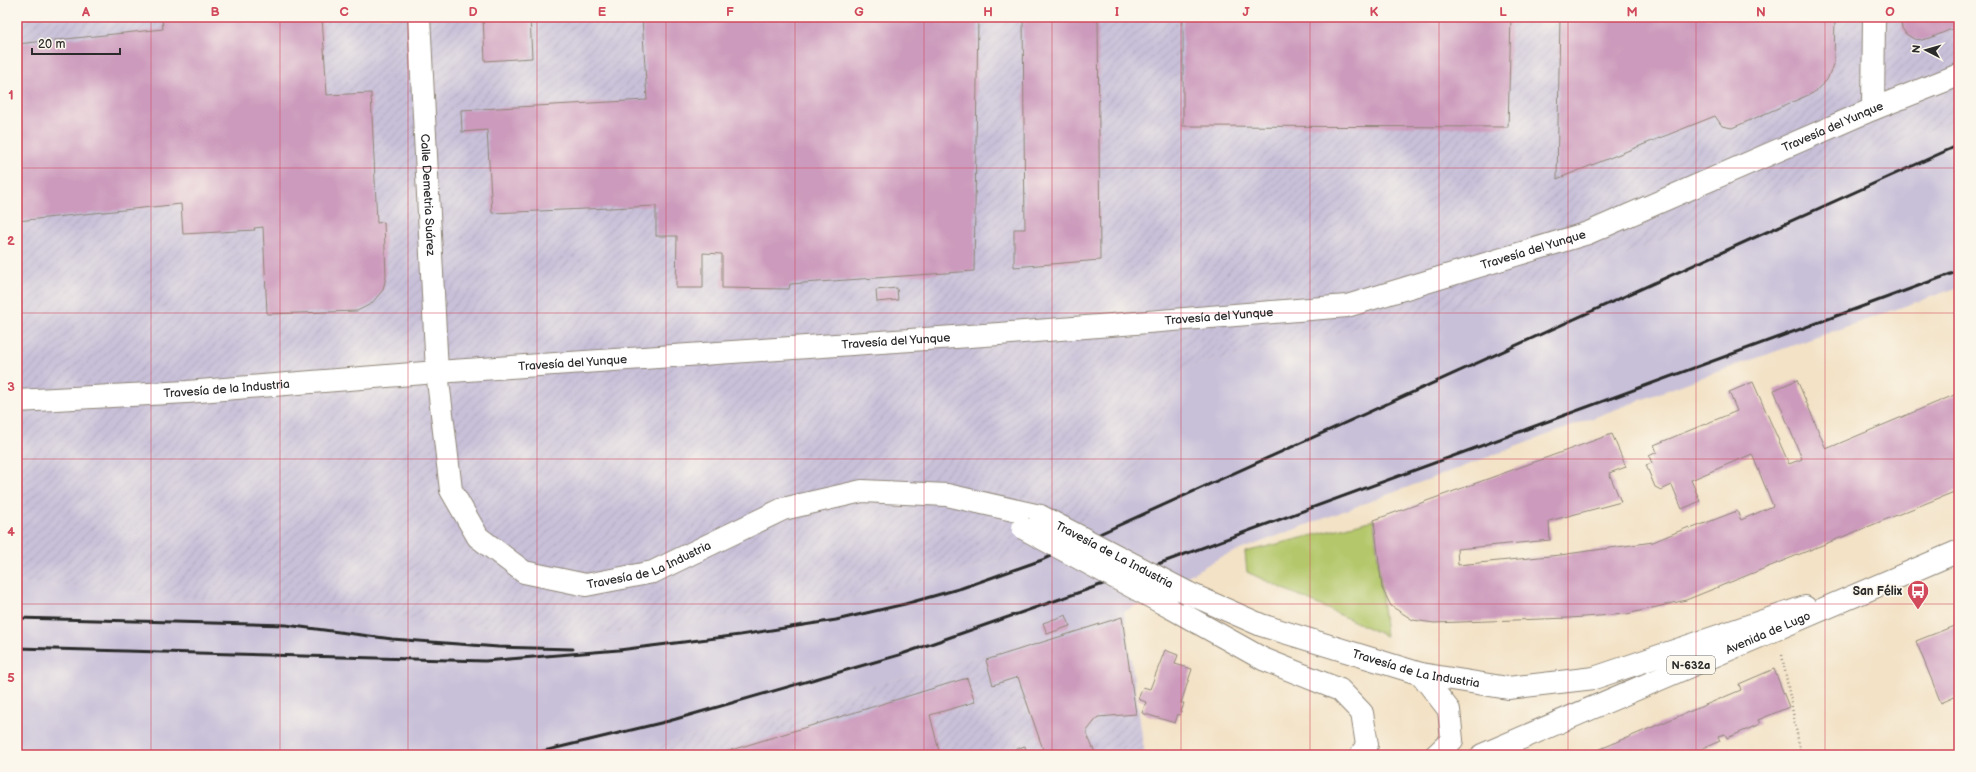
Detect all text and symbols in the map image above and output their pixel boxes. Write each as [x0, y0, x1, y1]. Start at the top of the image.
text: A [81, 4, 90, 20]
text: B [210, 4, 220, 20]
text: C [339, 4, 349, 20]
text: D [468, 4, 478, 20]
text: E [598, 4, 607, 20]
text: F [726, 4, 734, 20]
text: G [854, 4, 864, 20]
text: H [983, 4, 993, 20]
text: I [1115, 4, 1119, 20]
text: J [1242, 4, 1250, 20]
text: K [1370, 4, 1379, 20]
text: L [1499, 4, 1507, 20]
text: M [1626, 4, 1638, 20]
text: N [1756, 4, 1766, 20]
text: O [1885, 4, 1895, 20]
scale bar [32, 30, 120, 56]
north arrow [1906, 30, 1946, 70]
text: 20 m [38, 37, 65, 52]
text: N [1910, 44, 1923, 54]
text: 1 [8, 87, 14, 103]
street label: Travesía del Yunque [1780, 99, 1886, 156]
street label: Calle Demetria Suárez [417, 133, 438, 256]
street label: Travesía del Yunque [1479, 227, 1588, 273]
text: 2 [7, 233, 15, 249]
street label: Travesía del Yunque [1164, 305, 1274, 329]
street label: Travesía del Yunque [841, 330, 951, 353]
street label: Travesía del Yunque [518, 352, 628, 374]
street label: Travesía de la Industria [163, 377, 291, 401]
text: 3 [7, 379, 15, 395]
street label: Travesía de La Industria [1053, 518, 1176, 592]
text: 4 [7, 524, 15, 540]
street label: Travesía de La Industria [586, 538, 714, 593]
bus stop icon: San Félix [1905, 578, 1931, 611]
place label: San Félix [1853, 584, 1903, 599]
street label: Avenida de Lugo [1723, 608, 1813, 658]
street label: Travesía de La Industria [1350, 646, 1481, 691]
road number: N-632a [1667, 656, 1715, 674]
text: 5 [7, 670, 15, 686]

